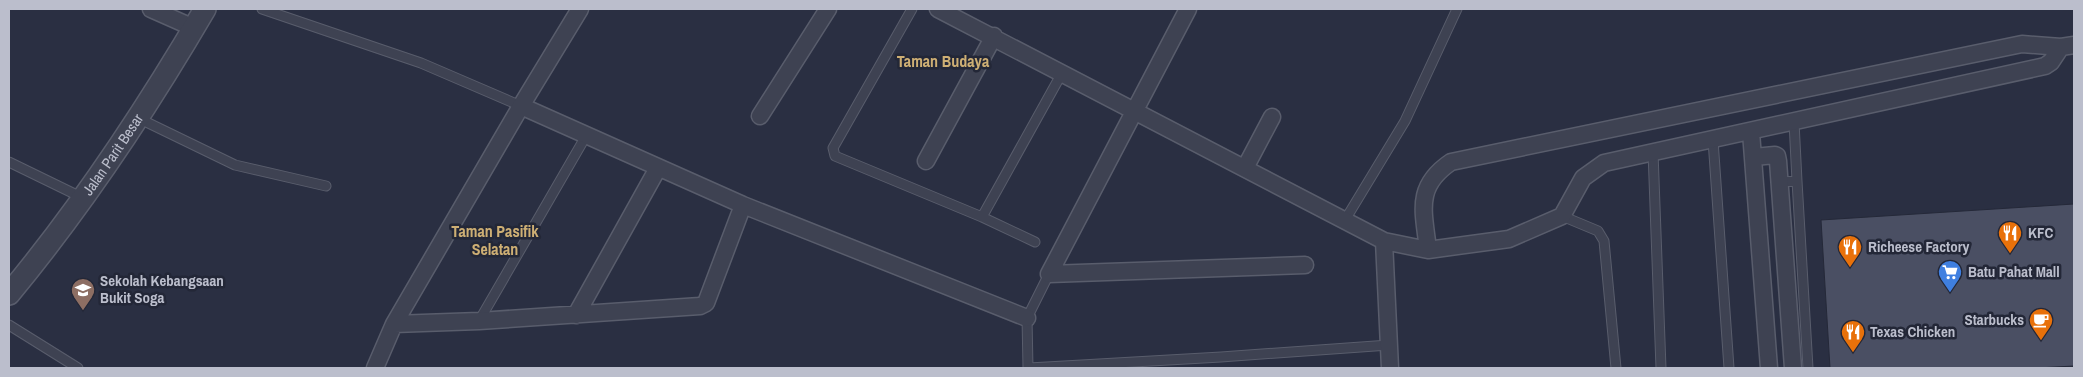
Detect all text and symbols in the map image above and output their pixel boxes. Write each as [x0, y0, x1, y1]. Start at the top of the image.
district label: Taman Budaya [897, 50, 990, 72]
street label: Jalan Parit Besar [77, 109, 148, 199]
district label: Taman Pasifik Selatan [451, 220, 539, 260]
restaurant icon: KFC [1997, 220, 2023, 254]
place label: KFC [2028, 222, 2053, 243]
restaurant icon: Richeese Factory [1837, 234, 1863, 268]
place label: Richeese Factory [1868, 236, 1969, 257]
supermarket icon: Batu Pahat Mall [1937, 259, 1963, 293]
place label: Batu Pahat Mall [1968, 261, 2060, 282]
place label: Sekolah Kebangsaan Bukit Soga [100, 270, 224, 308]
school or university icon: Sekolah Kebangsaan Bukit Soga [70, 277, 96, 311]
cafe icon: Starbucks [2028, 307, 2054, 341]
place label: Starbucks [1965, 309, 2024, 330]
restaurant icon: Texas Chicken [1840, 319, 1866, 353]
place label: Texas Chicken [1870, 321, 1955, 342]

